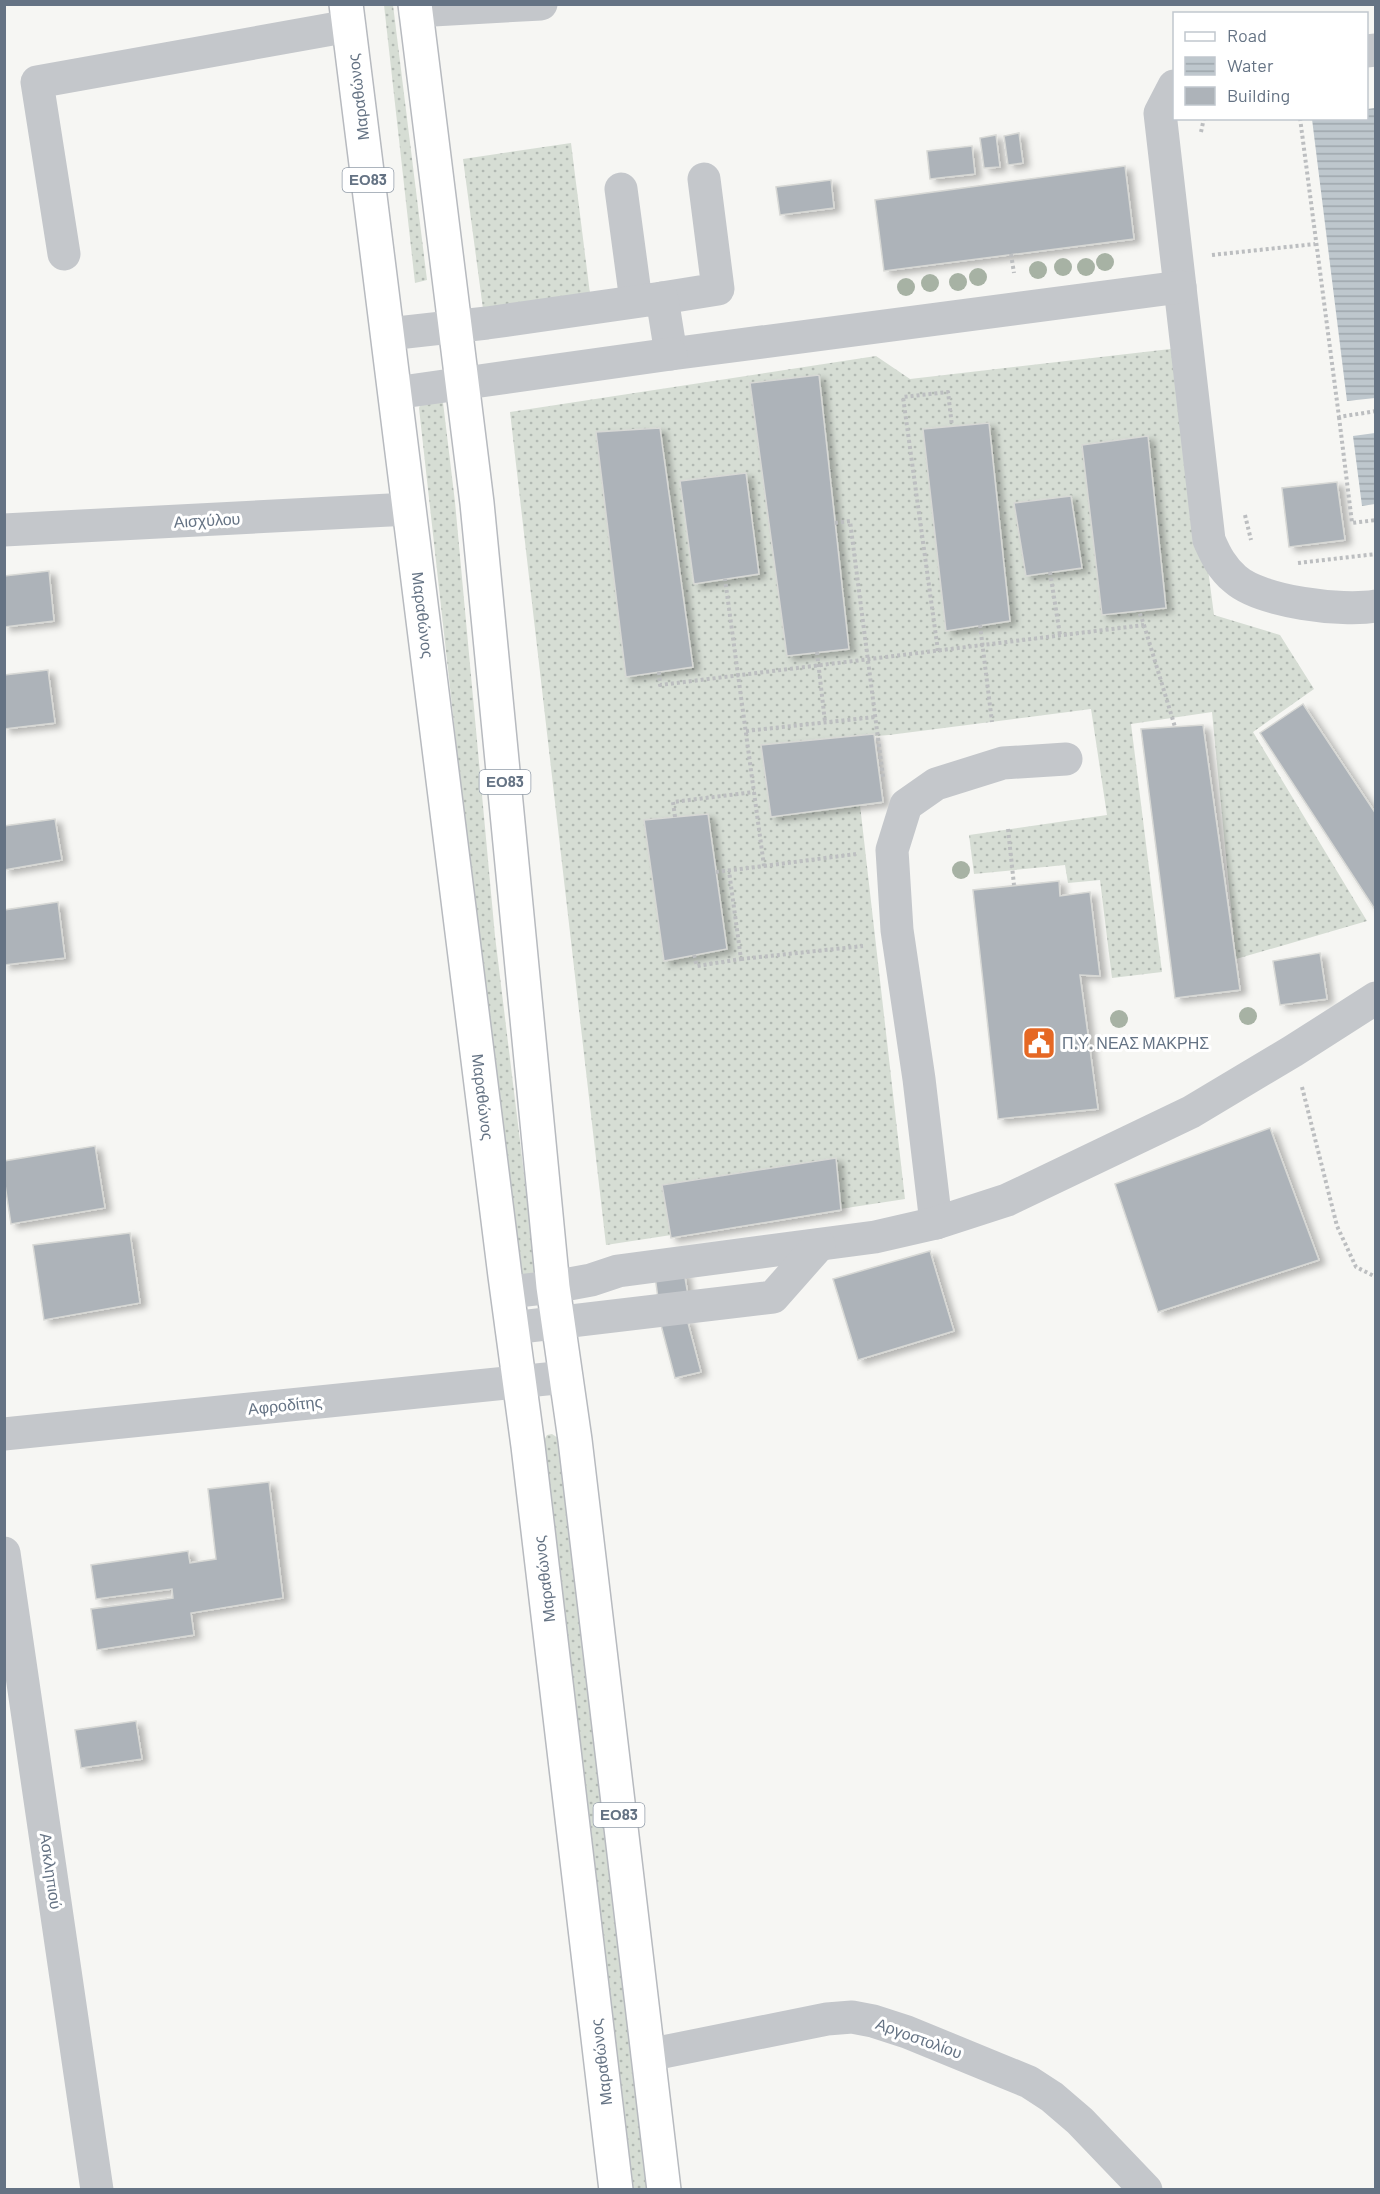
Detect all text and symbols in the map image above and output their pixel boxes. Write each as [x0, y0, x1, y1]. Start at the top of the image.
legend [1173, 12, 1368, 120]
text: Road [1227, 24, 1267, 46]
street label: Μαραθώνος [343, 52, 372, 141]
text: Water [1227, 54, 1274, 76]
text: Building [1227, 84, 1290, 106]
road number: ΕΟ83 [342, 168, 394, 192]
street label: Αισχύλου [173, 508, 241, 531]
street label: Μαραθώνος [409, 571, 438, 660]
road number: ΕΟ83 [480, 770, 530, 794]
public building icon: Π.Υ. ΝΕΑΣ ΜΑΚΡΗΣ [1021, 1025, 1057, 1061]
place label: Π.Υ. ΝΕΑΣ ΜΑΚΡΗΣ [1062, 1033, 1209, 1052]
street label: Μαραθώνος [469, 1053, 498, 1142]
street label: Αφροδίτης [247, 1391, 323, 1418]
street label: Μαραθώνος [529, 1534, 558, 1623]
road number: ΕΟ83 [594, 1803, 644, 1827]
street label: Ασκληπιού [37, 1831, 66, 1910]
street label: Αργοστολίου [873, 2013, 965, 2062]
street label: Μαραθώνος [586, 2017, 615, 2106]

